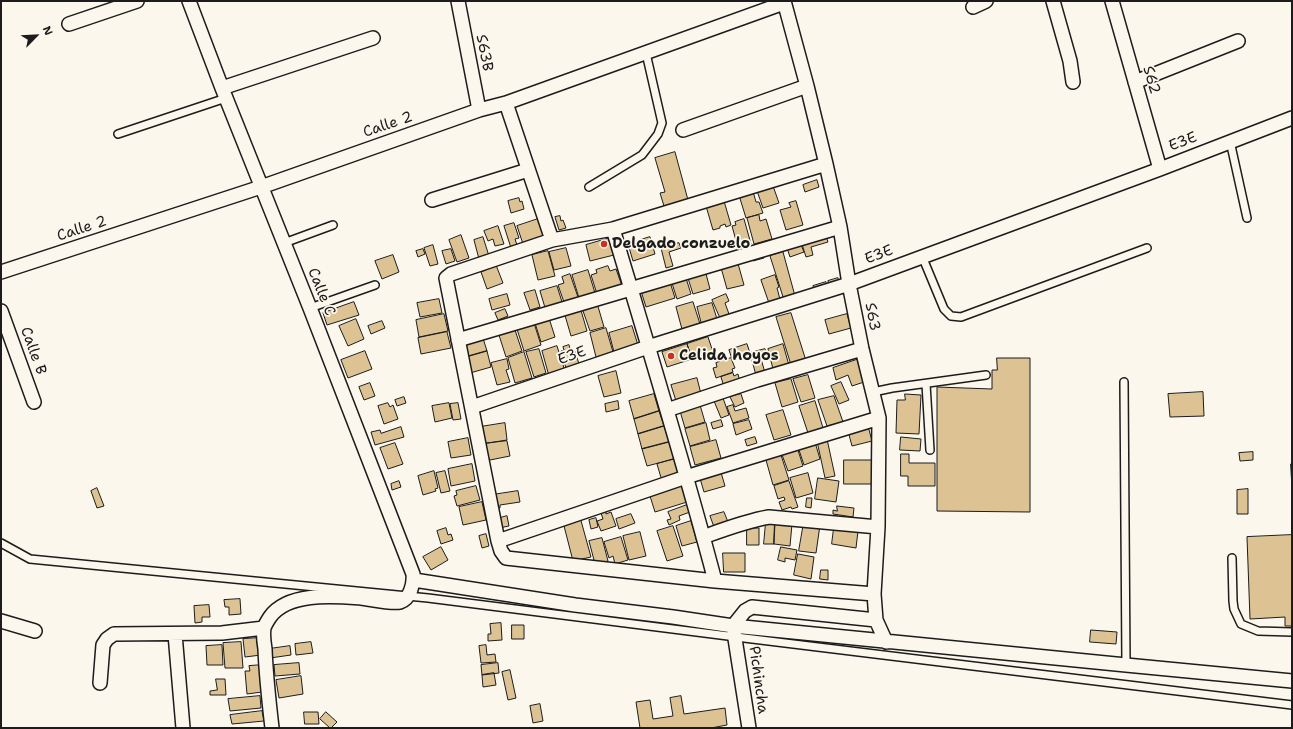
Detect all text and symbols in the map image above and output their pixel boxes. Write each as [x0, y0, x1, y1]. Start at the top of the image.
north arrow [16, 16, 56, 56]
text: N [39, 24, 56, 38]
street label: S63B [472, 33, 496, 73]
street label: S62 [1138, 64, 1164, 96]
street label: Calle 2 [361, 108, 415, 142]
street label: E3E [1166, 128, 1200, 156]
street label: Calle 2 [55, 213, 109, 245]
place label: Delgado conzuelo [612, 235, 750, 253]
marker: Delgado conzuelo [599, 239, 609, 249]
street label: E3E [862, 241, 896, 269]
street label: Calle C [303, 265, 339, 319]
street label: S63 [860, 301, 884, 333]
street label: Calle B [16, 325, 50, 377]
street label: E3E [555, 343, 589, 369]
place label: Celida hoyos [679, 347, 779, 365]
marker: Celida hoyos [666, 351, 676, 361]
street label: Pichincha [744, 645, 772, 715]

